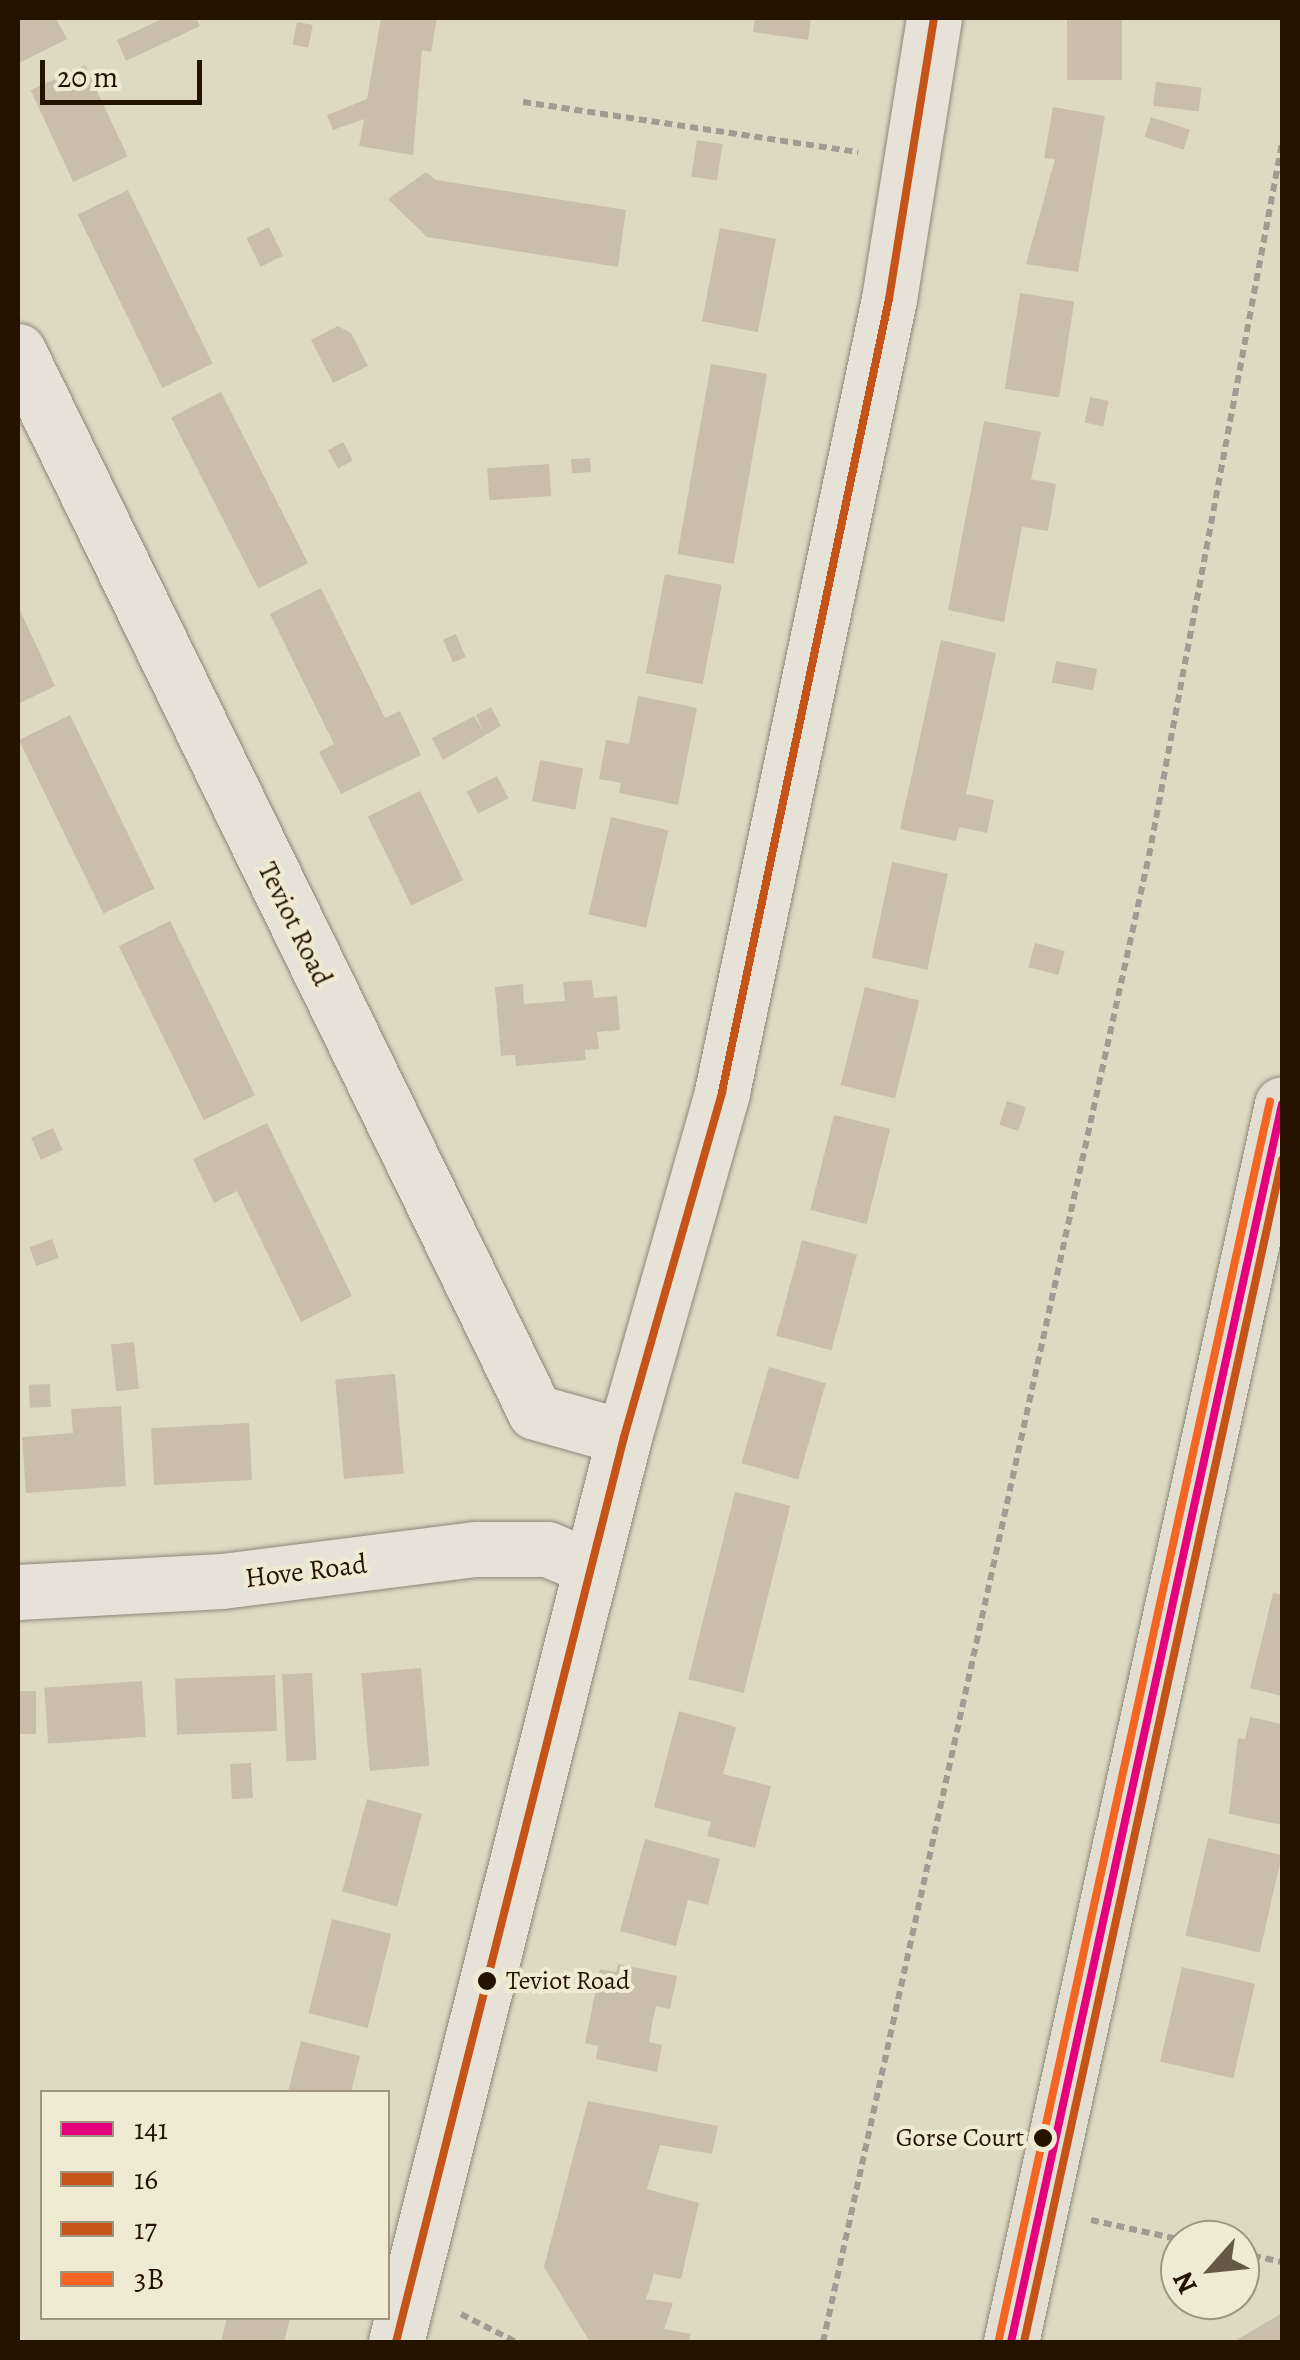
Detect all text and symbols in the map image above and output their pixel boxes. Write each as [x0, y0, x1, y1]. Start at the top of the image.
scale bar [45, 40, 208, 102]
text: 20 m [57, 57, 118, 97]
street label: Teviot Road [251, 857, 339, 991]
street label: Hove Road [243, 1547, 369, 1595]
place label: Teviot Road [506, 1965, 630, 1997]
marker: Teviot Road [477, 1971, 497, 1991]
legend [40, 2090, 390, 2320]
text: 141 [134, 2109, 168, 2149]
place label: Gorse Court [896, 2122, 1024, 2154]
marker: Gorse Court [1033, 2128, 1053, 2148]
text: 16 [134, 2159, 158, 2199]
text: 17 [134, 2209, 157, 2249]
north arrow [1160, 2220, 1260, 2320]
text: 3B [134, 2259, 164, 2299]
text: N [1163, 2265, 1207, 2300]

